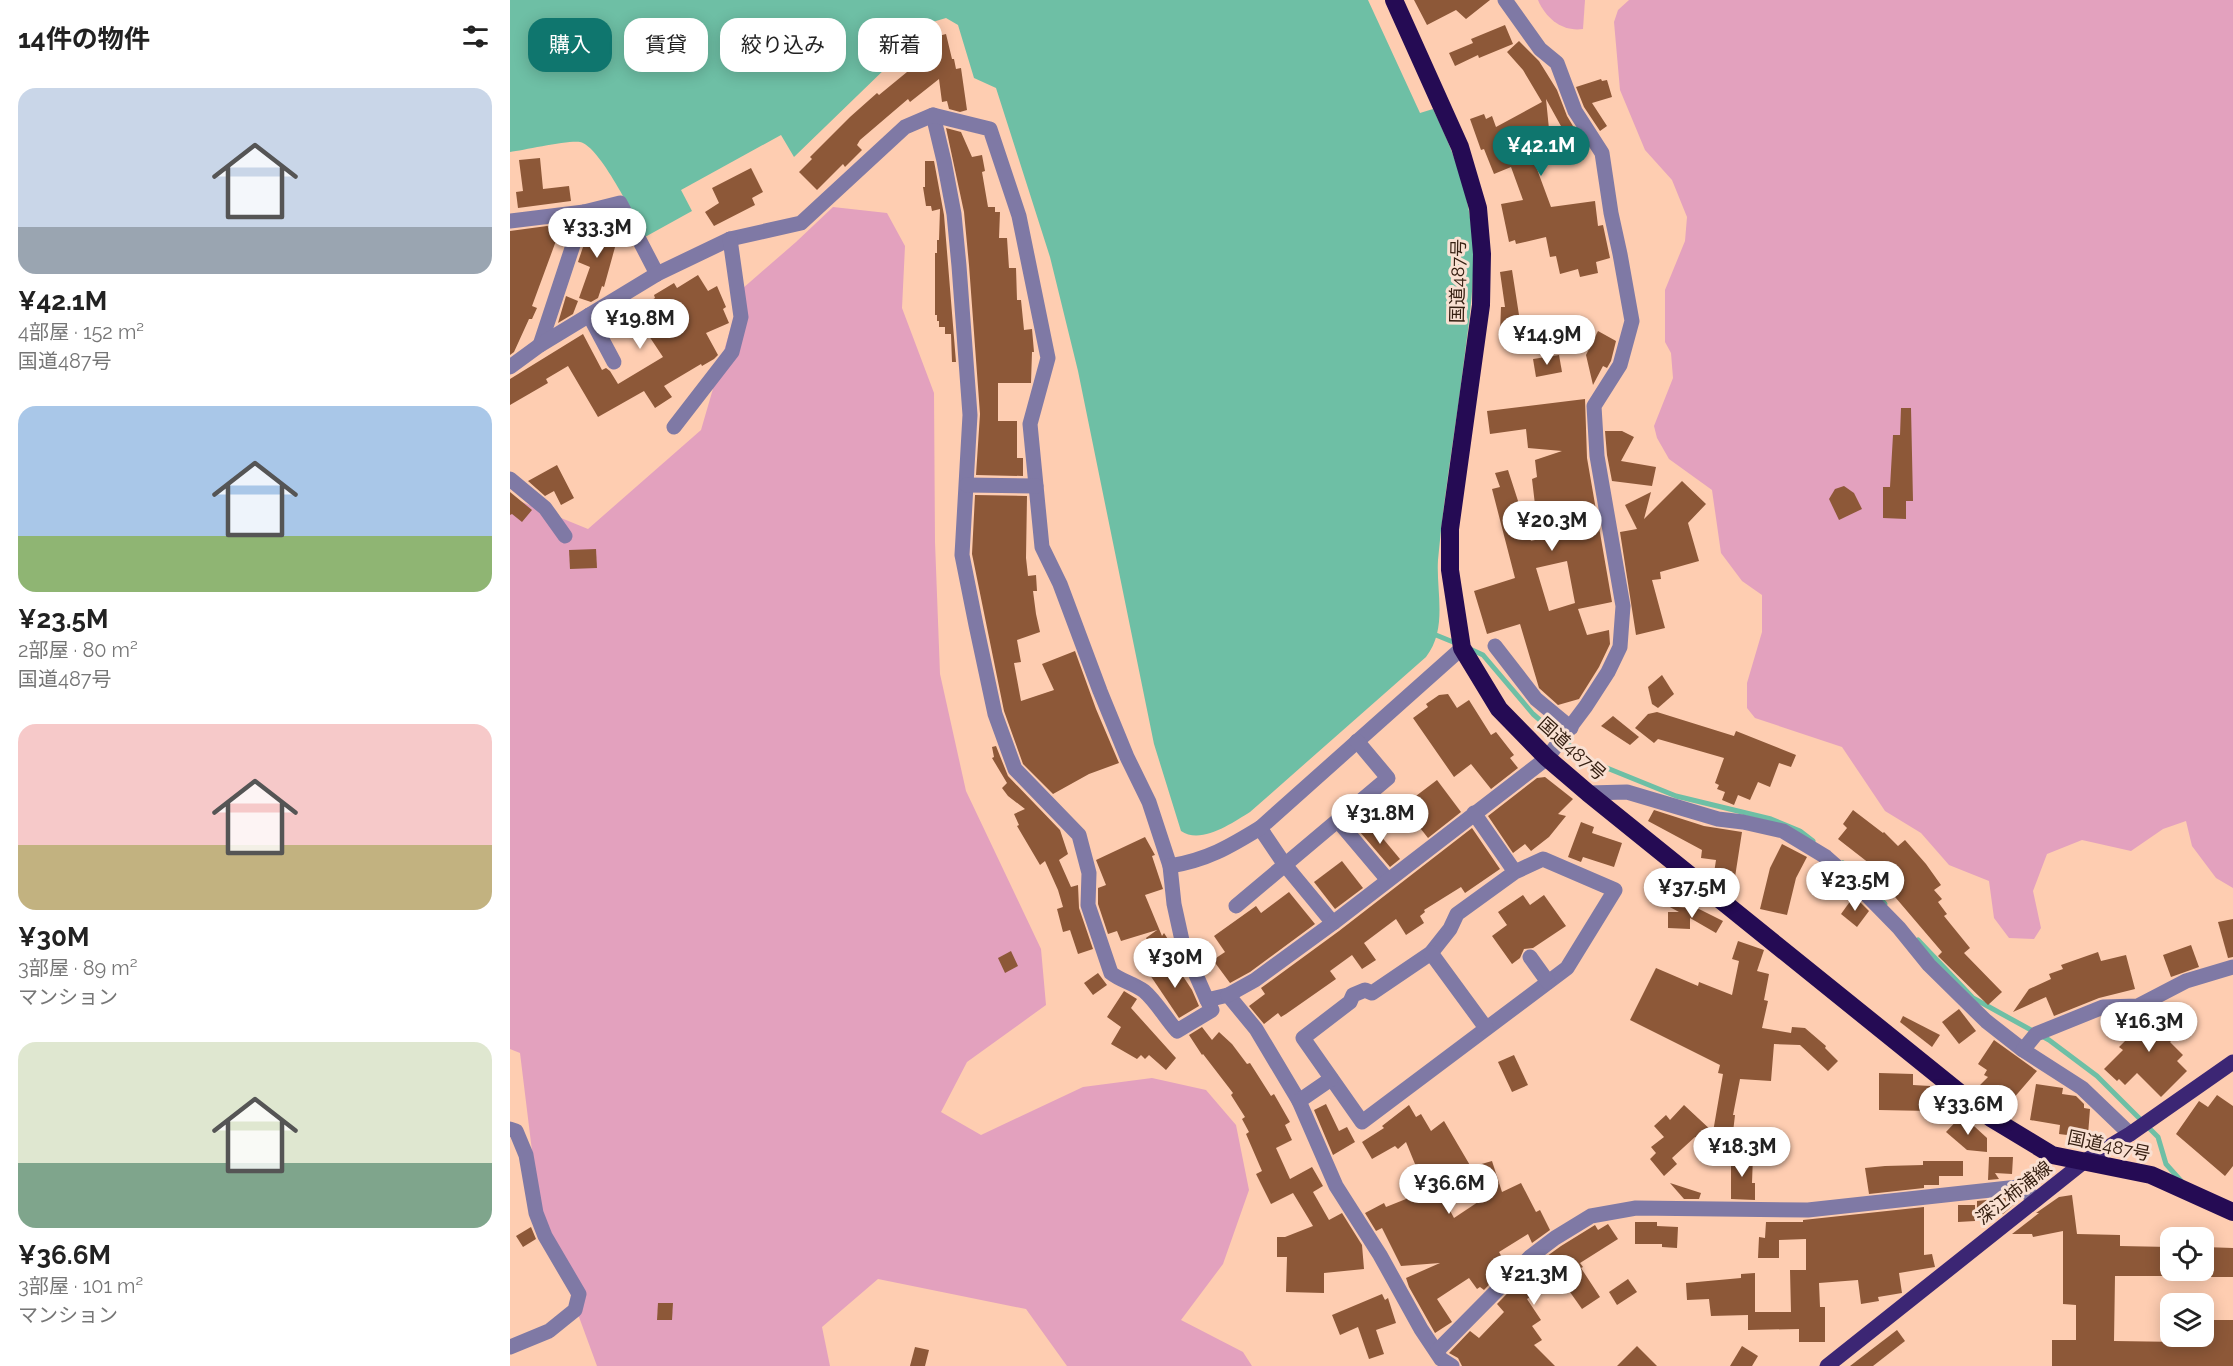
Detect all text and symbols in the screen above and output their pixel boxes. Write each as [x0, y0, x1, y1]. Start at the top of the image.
chip: 購入 [528, 18, 612, 72]
chip: 賃貸 [624, 18, 708, 72]
chip: 絞り込み [720, 18, 846, 72]
chip: 新着 [858, 18, 942, 72]
icon: filters [459, 20, 492, 53]
text: 14件の物件 [18, 24, 150, 54]
pin: ¥42.1M [1492, 126, 1590, 177]
icon: home [201, 127, 309, 235]
text: ¥42.1M [1507, 133, 1575, 157]
pin: ¥33.3M [548, 208, 646, 259]
text: ¥33.3M [562, 215, 632, 239]
street label: 国道487号 [1446, 239, 1469, 323]
text: ¥42.1M [18, 286, 107, 316]
pin: ¥19.8M [591, 299, 689, 350]
text: ¥19.8M [605, 306, 675, 330]
pin: ¥14.9M [1498, 315, 1596, 366]
text: 4部屋 · 152 m² [18, 320, 144, 344]
text: ¥14.9M [1512, 322, 1582, 346]
text: 国道487号 [18, 349, 111, 373]
icon: home [201, 445, 309, 553]
pin: ¥20.3M [1503, 501, 1601, 552]
text: ¥20.3M [1517, 508, 1587, 532]
text: ¥23.5M [18, 604, 108, 634]
text: 2部屋 · 80 m² [18, 638, 138, 662]
text: 国道487号 [18, 667, 111, 691]
street label: 国道487号 [1534, 713, 1611, 785]
icon: home [201, 763, 309, 871]
pin: ¥31.8M [1331, 794, 1429, 845]
text: ¥31.8M [1345, 801, 1415, 825]
pin: ¥23.5M [1806, 861, 1904, 912]
pin: ¥37.5M [1643, 868, 1741, 919]
text: ¥23.5M [1820, 868, 1890, 892]
text: ¥37.5M [1658, 875, 1726, 899]
text: ¥30M [18, 922, 89, 952]
pin: ¥30M [1139, 938, 1211, 989]
text: ¥30M [1148, 945, 1202, 969]
text: 3部屋 · 89 m² [18, 956, 137, 980]
text: マンション [18, 985, 118, 1009]
pin: ¥16.3M [2100, 1002, 2198, 1053]
text: ¥16.3M [2114, 1009, 2184, 1033]
icon: home [201, 1081, 309, 1189]
pin: ¥33.6M [1919, 1085, 2017, 1136]
text: ¥33.6M [1933, 1092, 2003, 1116]
street label: 国道487号 [2066, 1126, 2152, 1165]
pin: ¥18.3M [1693, 1127, 1791, 1178]
text: ¥18.3M [1707, 1134, 1777, 1158]
street label: 深江柿浦線 [1972, 1157, 2056, 1229]
pin: ¥36.6M [1400, 1164, 1498, 1215]
text: ¥36.6M [1413, 1171, 1485, 1195]
map controls [2160, 1227, 2214, 1347]
button: locate [2160, 1227, 2214, 1281]
text: ¥36.6M [18, 1240, 111, 1270]
pin: ¥21.3M [1485, 1255, 1583, 1306]
text: ¥21.3M [1500, 1262, 1568, 1286]
text: 3部屋 · 101 m² [18, 1274, 143, 1298]
button: layers [2160, 1293, 2214, 1347]
text: マンション [18, 1303, 118, 1327]

